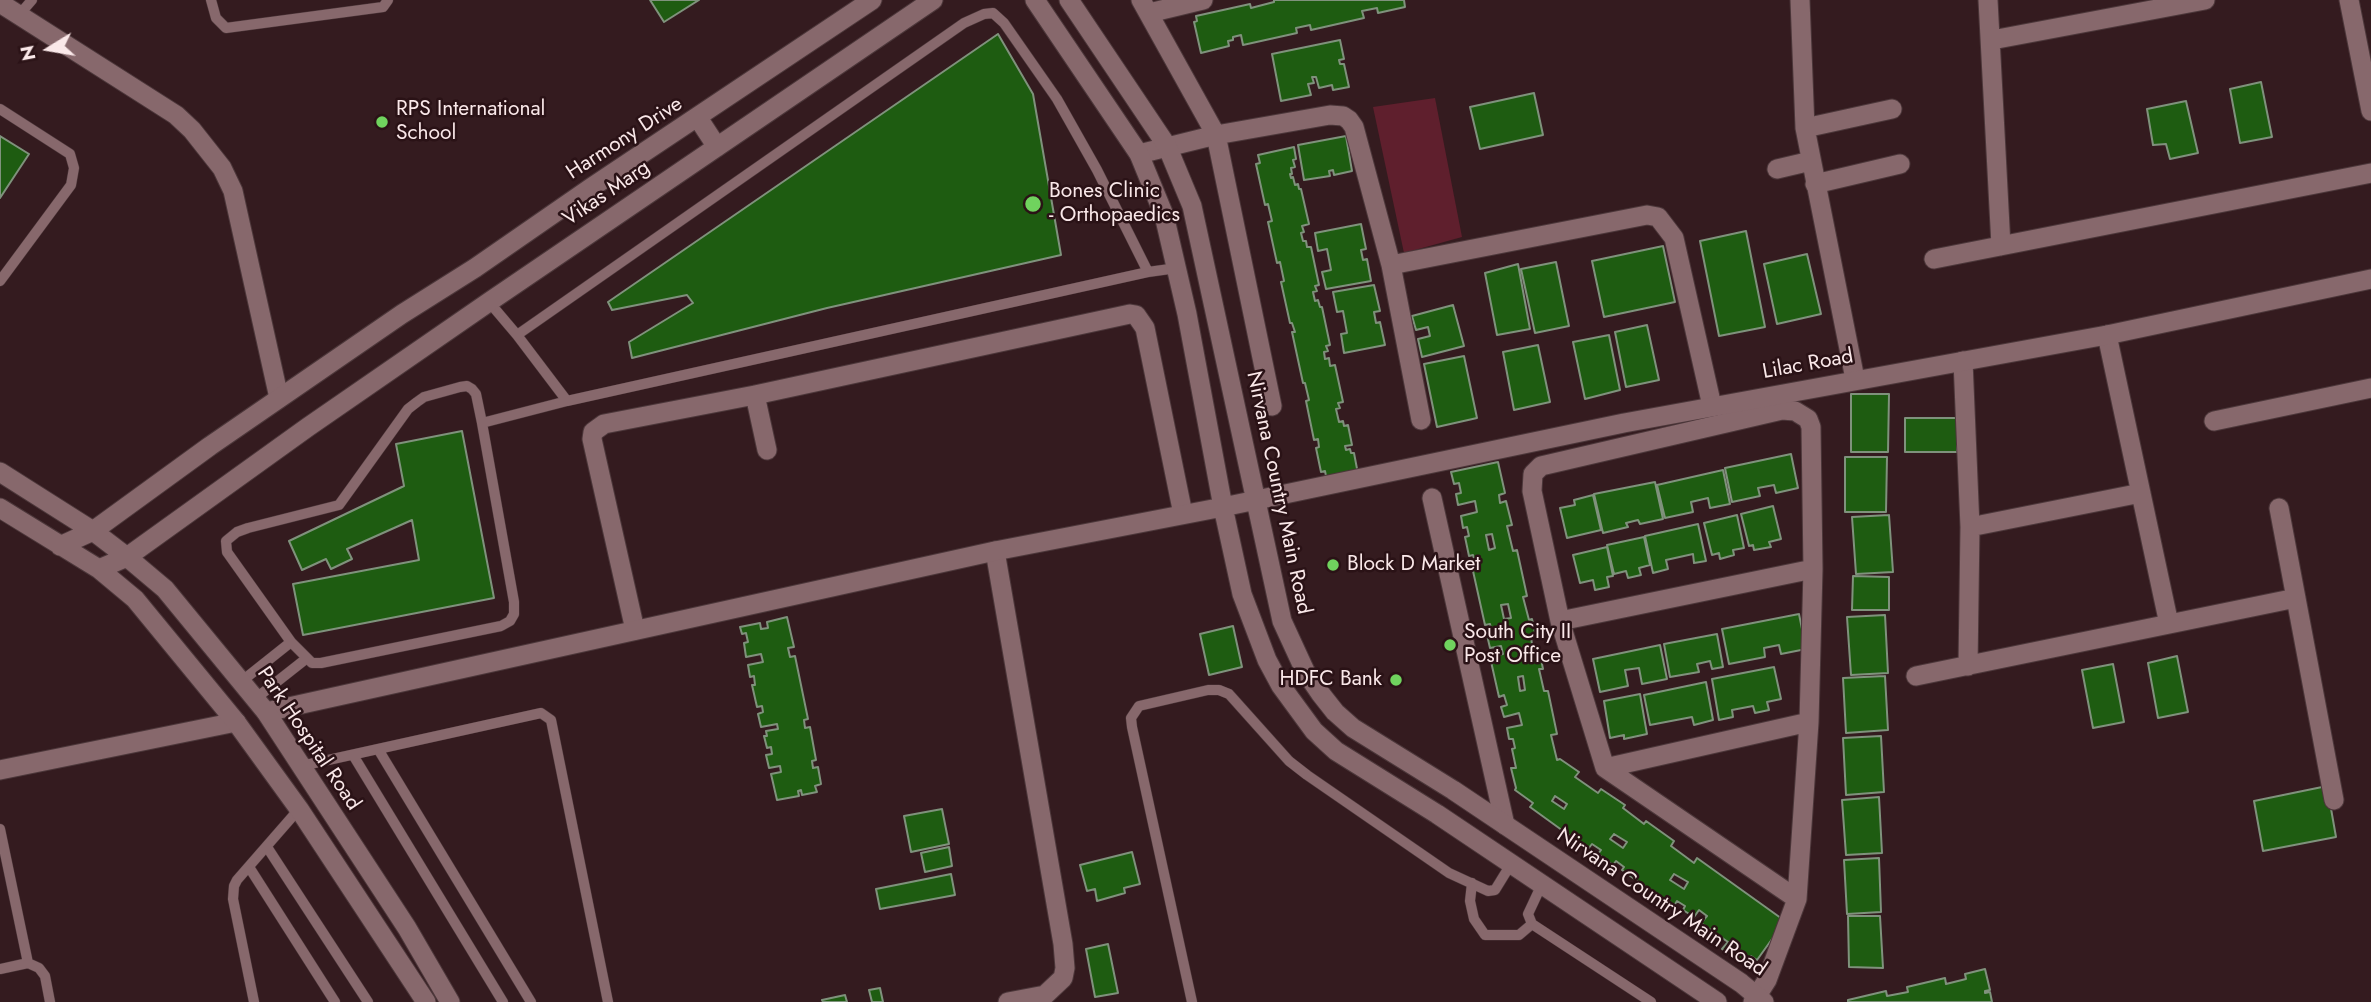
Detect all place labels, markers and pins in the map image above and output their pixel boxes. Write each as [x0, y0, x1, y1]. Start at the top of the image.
place label: RPS International School [396, 97, 545, 147]
marker: RPS International School [374, 114, 390, 130]
place label: Bones Clinic - Orthopaedics [1049, 179, 1180, 229]
marker: Bones Clinic - Orthopaedics [1023, 194, 1043, 214]
place label: Block D Market [1347, 552, 1480, 578]
marker: Block D Market [1325, 557, 1341, 573]
place label: South City II Post Office [1464, 620, 1571, 670]
marker: South City II Post Office [1442, 637, 1458, 653]
place label: HDFC Bank [1279, 667, 1382, 693]
marker: HDFC Bank [1388, 672, 1404, 688]

